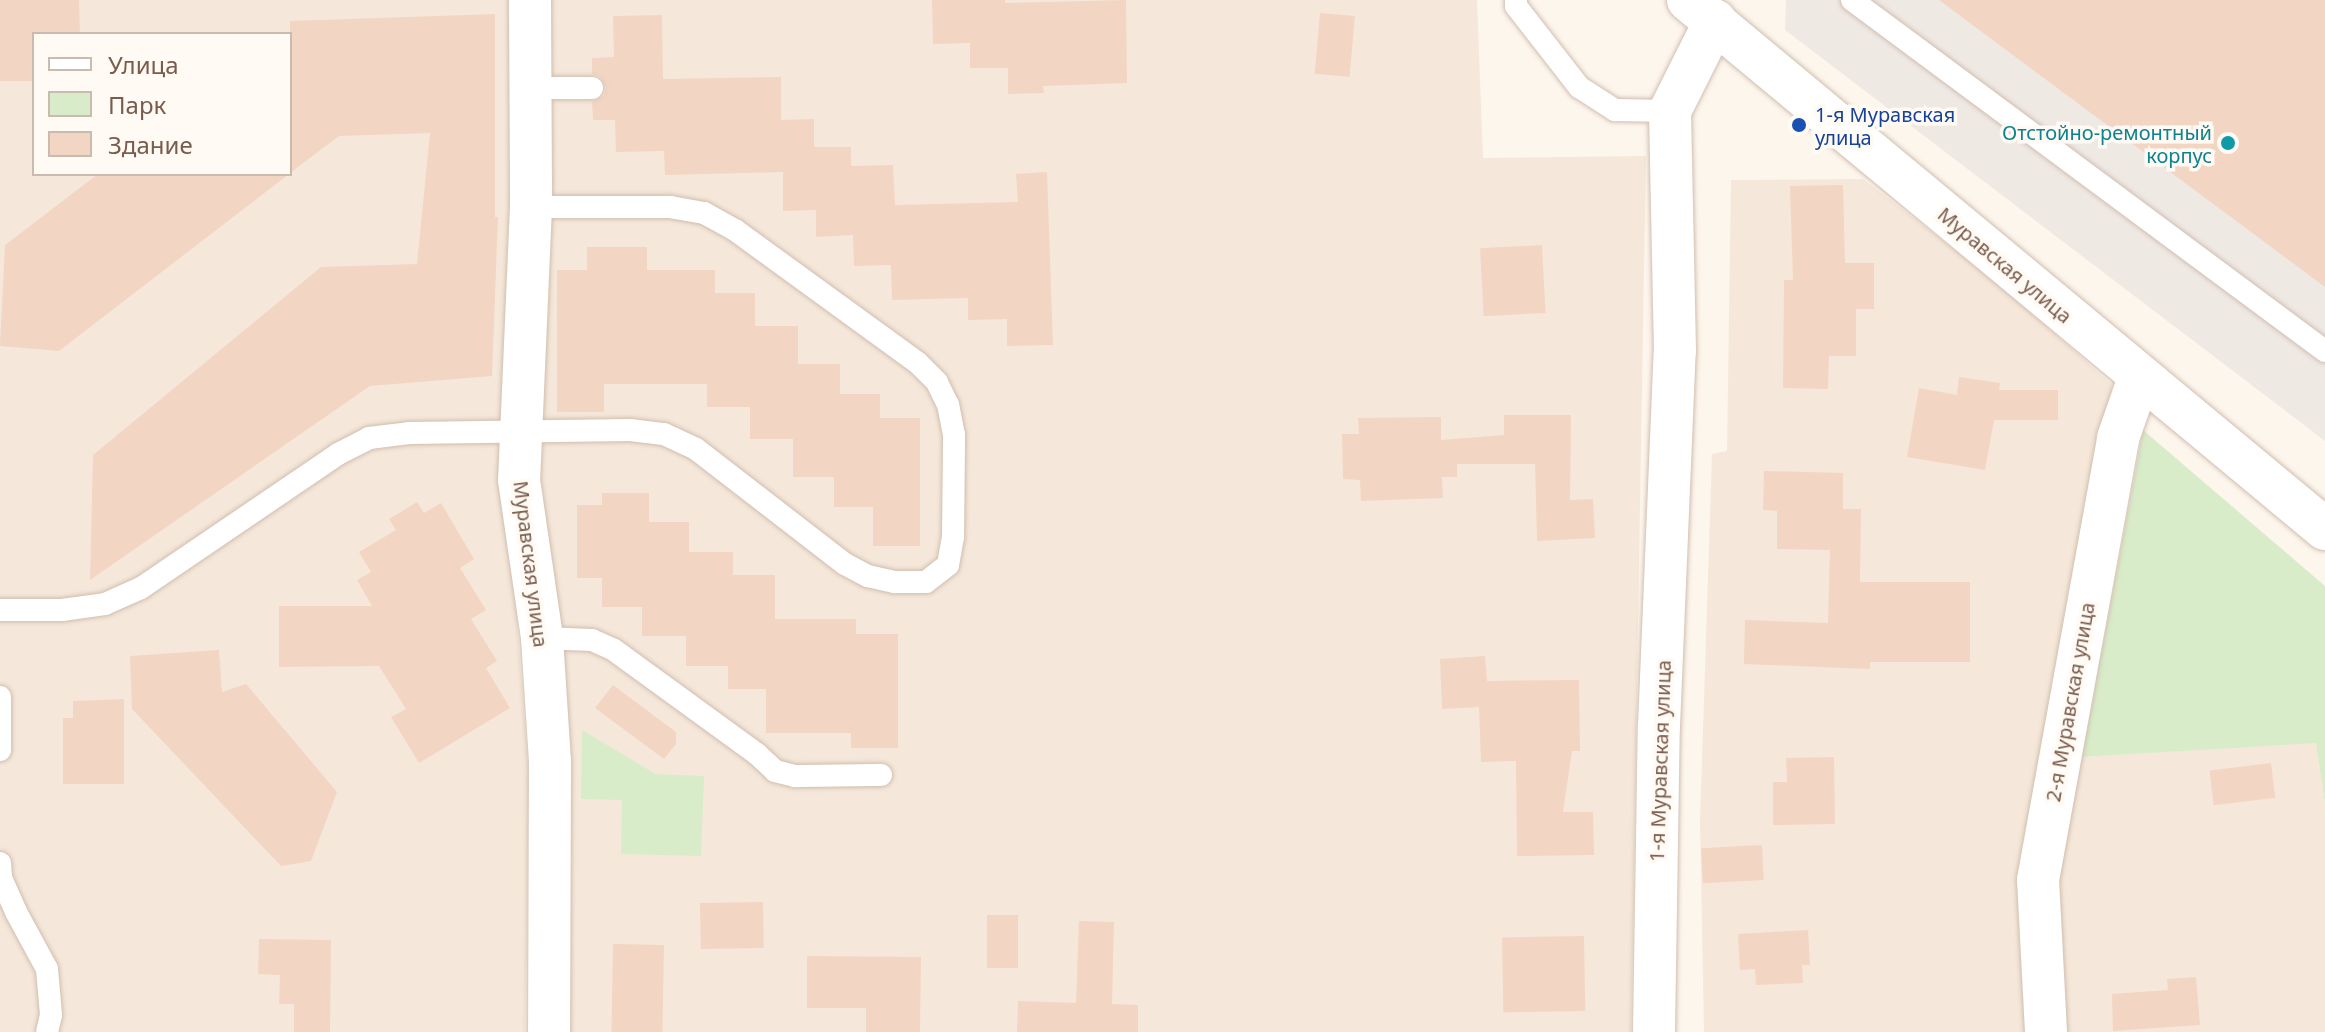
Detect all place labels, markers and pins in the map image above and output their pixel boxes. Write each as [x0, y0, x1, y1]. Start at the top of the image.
place label: 1-я Муравская улица [1815, 102, 1955, 149]
marker: 1-я Муравская улица [1790, 116, 1808, 134]
place label: Отстойно-ремонтный корпус [2002, 120, 2212, 167]
marker: Отстойно-ремонтный корпус [2219, 134, 2237, 152]

